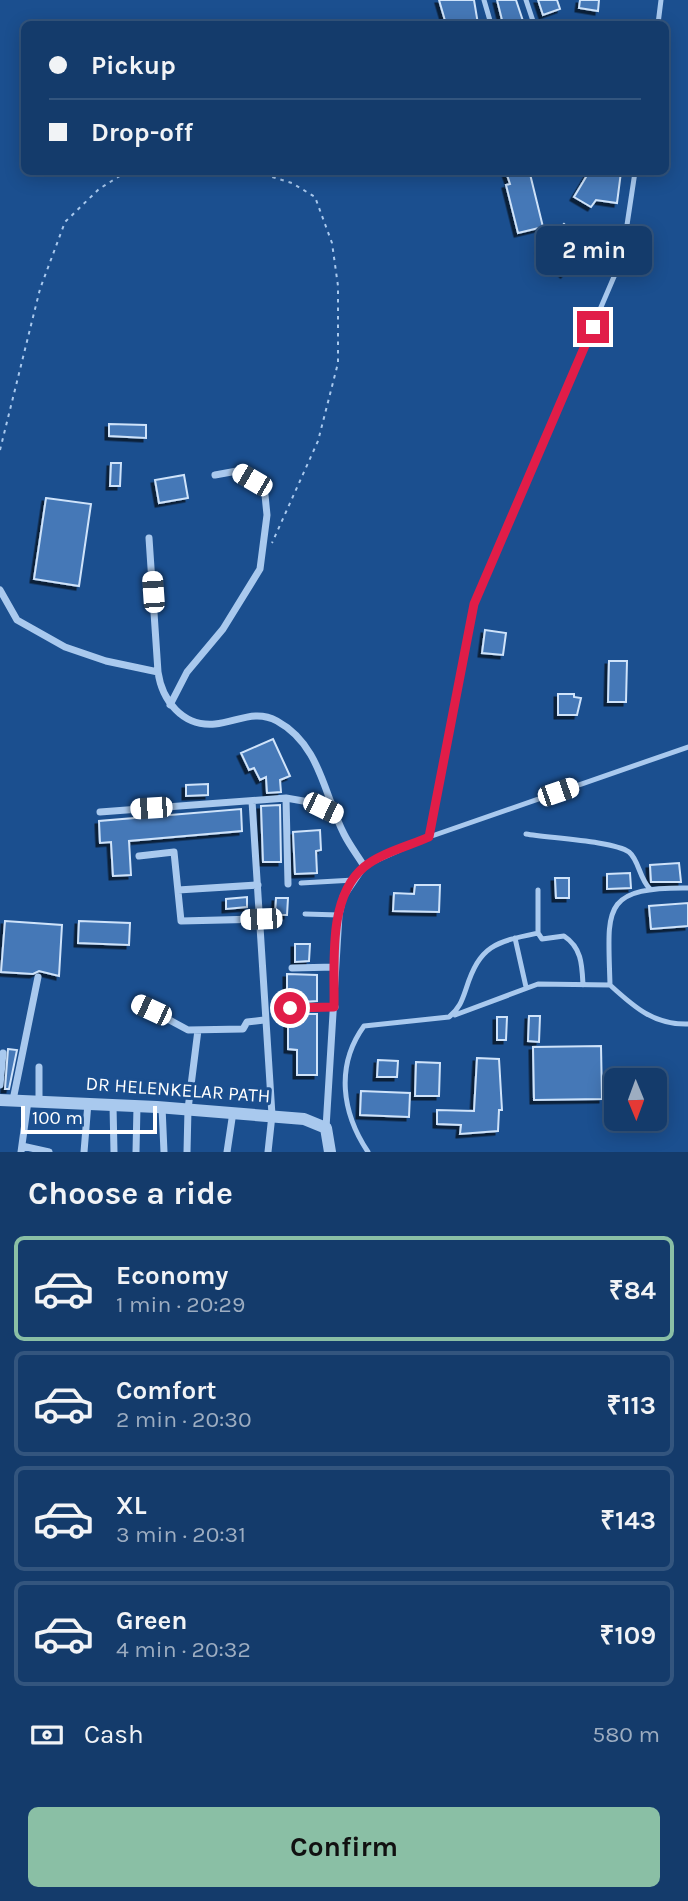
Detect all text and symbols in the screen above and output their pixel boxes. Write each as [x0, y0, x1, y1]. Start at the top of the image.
text: Pickup [91, 50, 176, 81]
text: Drop-off [91, 117, 193, 148]
callout: 2 min [535, 226, 651, 274]
text: 2 min [562, 237, 626, 264]
route end [577, 311, 609, 343]
car [229, 460, 276, 500]
car [142, 570, 165, 614]
car [535, 775, 582, 809]
car [300, 789, 347, 827]
car [130, 796, 173, 820]
car [240, 908, 283, 930]
car [128, 992, 175, 1028]
route start [274, 992, 306, 1024]
north arrow [604, 1068, 667, 1130]
map controls [604, 1068, 667, 1131]
street label: DR HELENKELAR PATH [85, 1073, 271, 1107]
scale bar [21, 1103, 158, 1135]
text: 100 m [32, 1107, 83, 1129]
text: Choose a ride [28, 1175, 233, 1212]
icon: car [32, 1257, 95, 1320]
text: Economy [116, 1260, 228, 1291]
text: ₹84 [609, 1275, 656, 1306]
text: 1 min · 20:29 [116, 1291, 245, 1318]
icon: car [32, 1372, 95, 1435]
text: Comfort [116, 1375, 217, 1406]
text: ₹113 [606, 1390, 656, 1421]
text: 2 min · 20:30 [116, 1406, 252, 1433]
icon: car [32, 1487, 95, 1550]
text: XL [116, 1490, 147, 1521]
text: ₹143 [600, 1505, 656, 1536]
text: 3 min · 20:31 [116, 1521, 246, 1548]
icon: car [32, 1602, 95, 1665]
text: Green [116, 1605, 188, 1636]
text: ₹109 [600, 1620, 656, 1651]
text: 4 min · 20:32 [116, 1636, 251, 1663]
icon: cash [28, 1716, 66, 1754]
text: Cash [84, 1719, 144, 1750]
text: 580 m [592, 1721, 660, 1748]
button: Confirm [28, 1807, 660, 1887]

